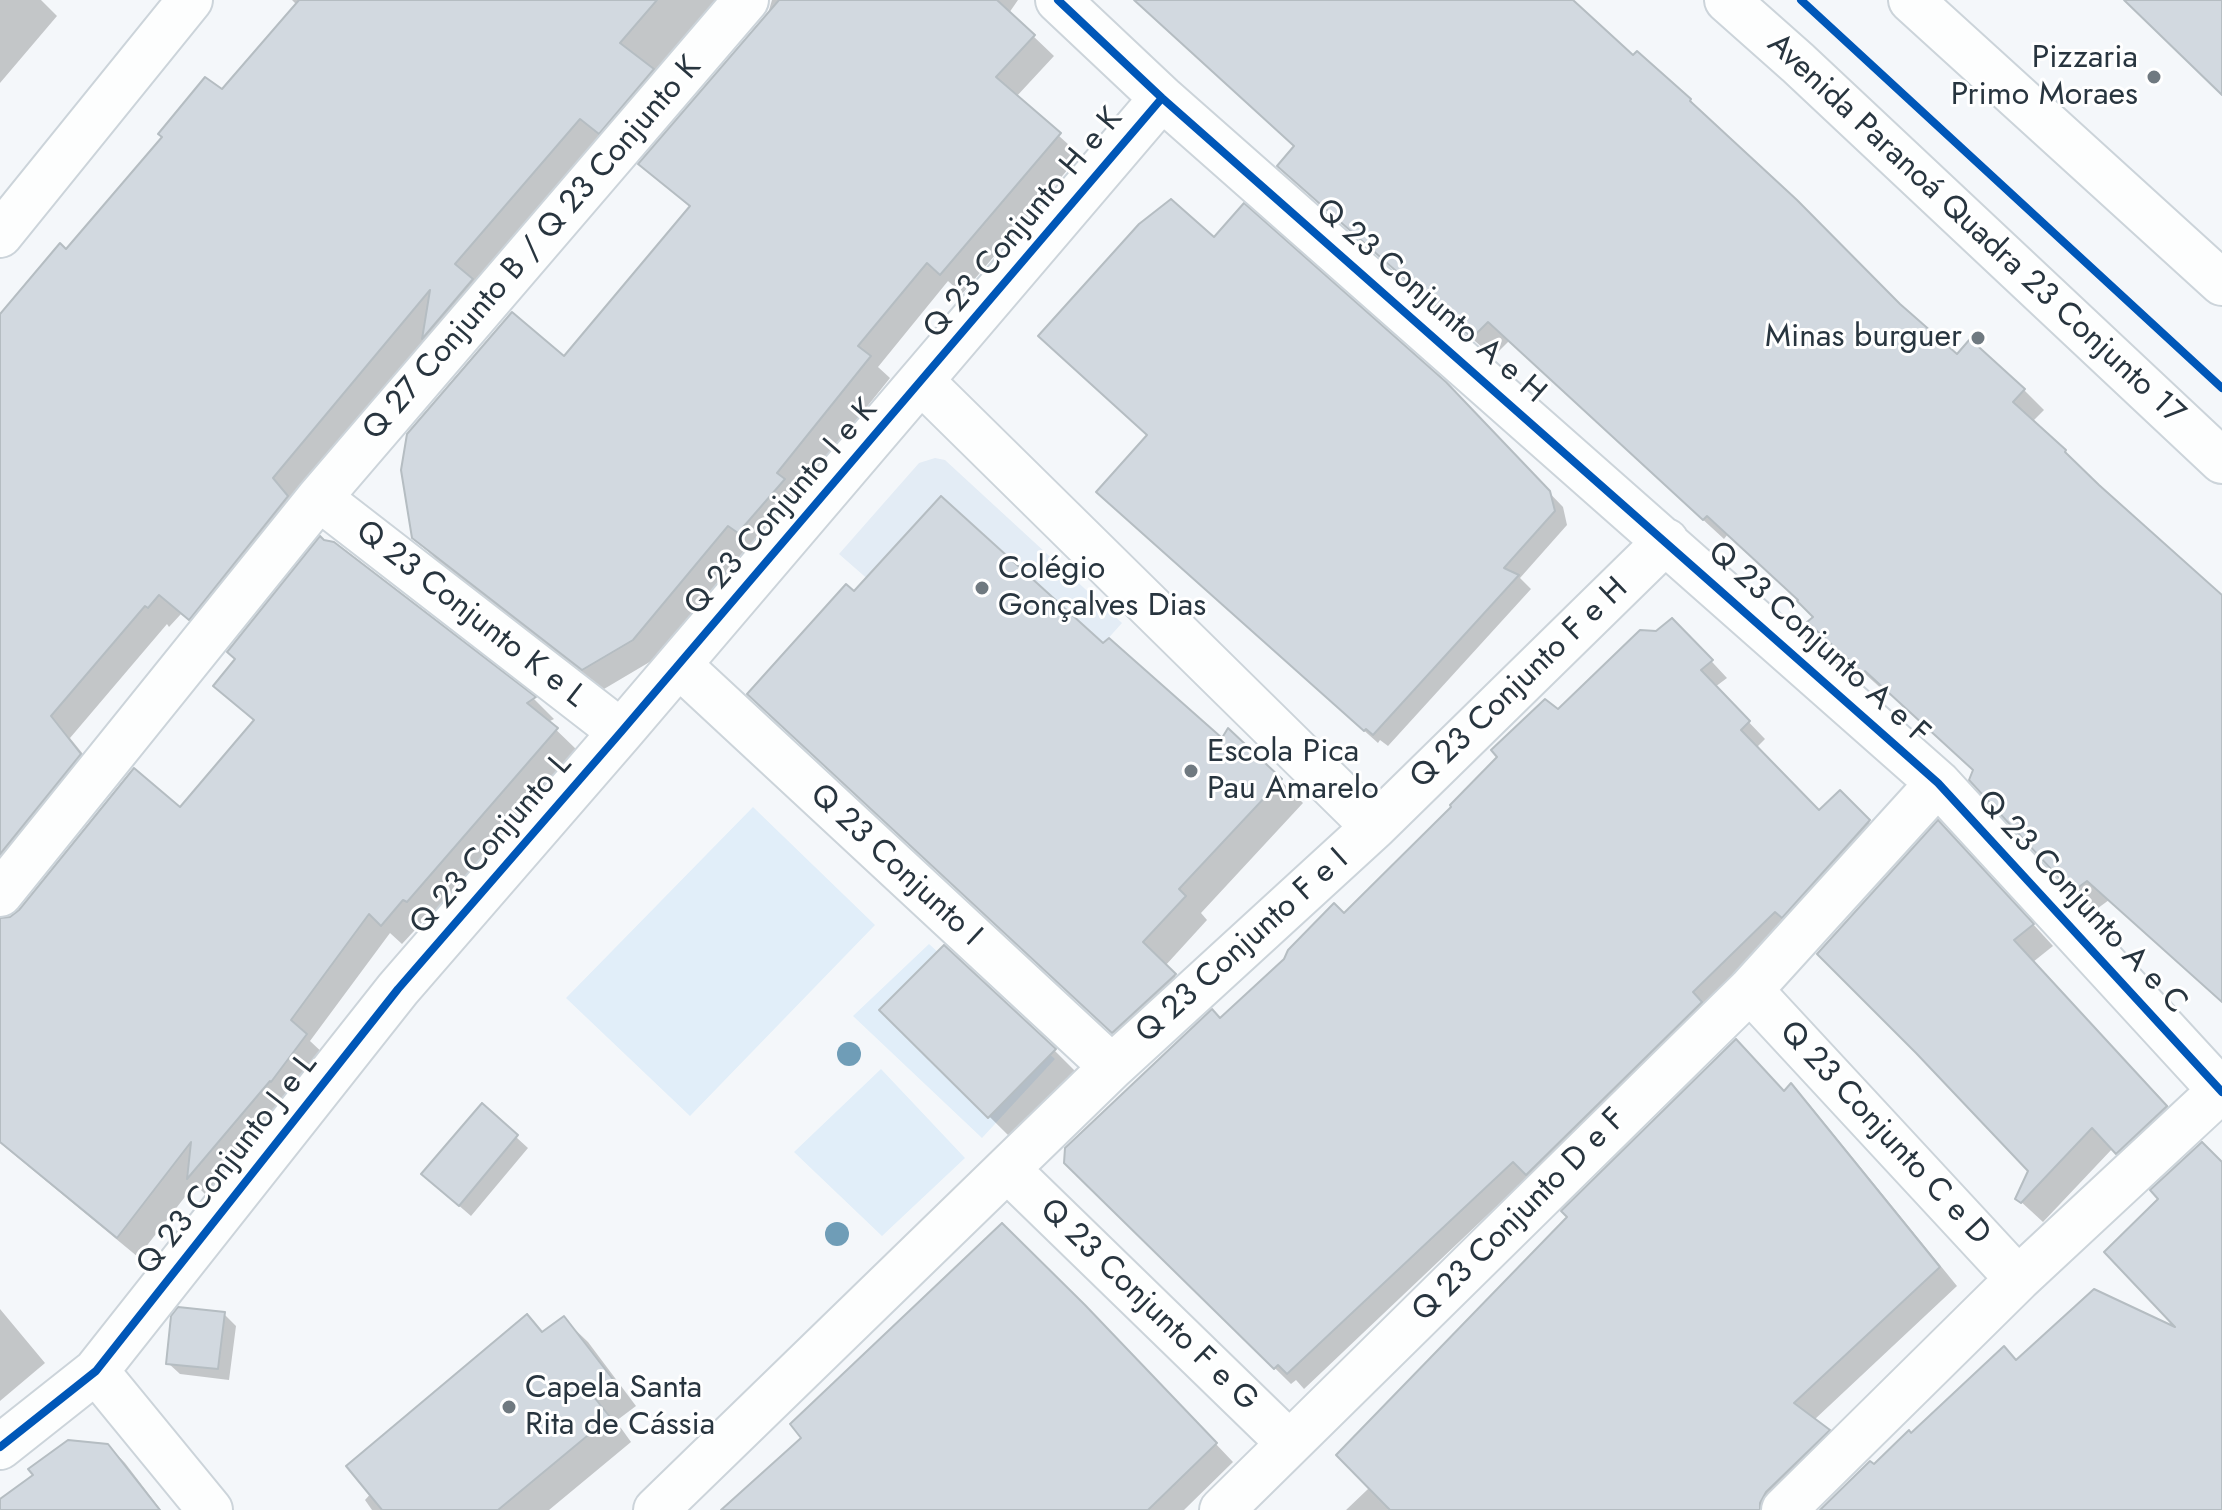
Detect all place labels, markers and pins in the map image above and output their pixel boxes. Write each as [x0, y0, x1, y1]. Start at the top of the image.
place label: Pizzaria Primo Moraes [1951, 40, 2138, 115]
marker: Pizzaria Primo Moraes [2145, 68, 2163, 86]
place label: Minas burguer [1765, 319, 1962, 357]
marker: Minas burguer [1969, 329, 1987, 347]
place label: Colégio Gonçalves Dias [998, 551, 1206, 626]
marker: Colégio Gonçalves Dias [973, 579, 991, 597]
place label: Escola Pica Pau Amarelo [1207, 734, 1379, 809]
marker: Escola Pica Pau Amarelo [1182, 762, 1200, 780]
place label: Capela Santa Rita de Cássia [525, 1370, 715, 1445]
marker: Capela Santa Rita de Cássia [500, 1398, 518, 1416]

